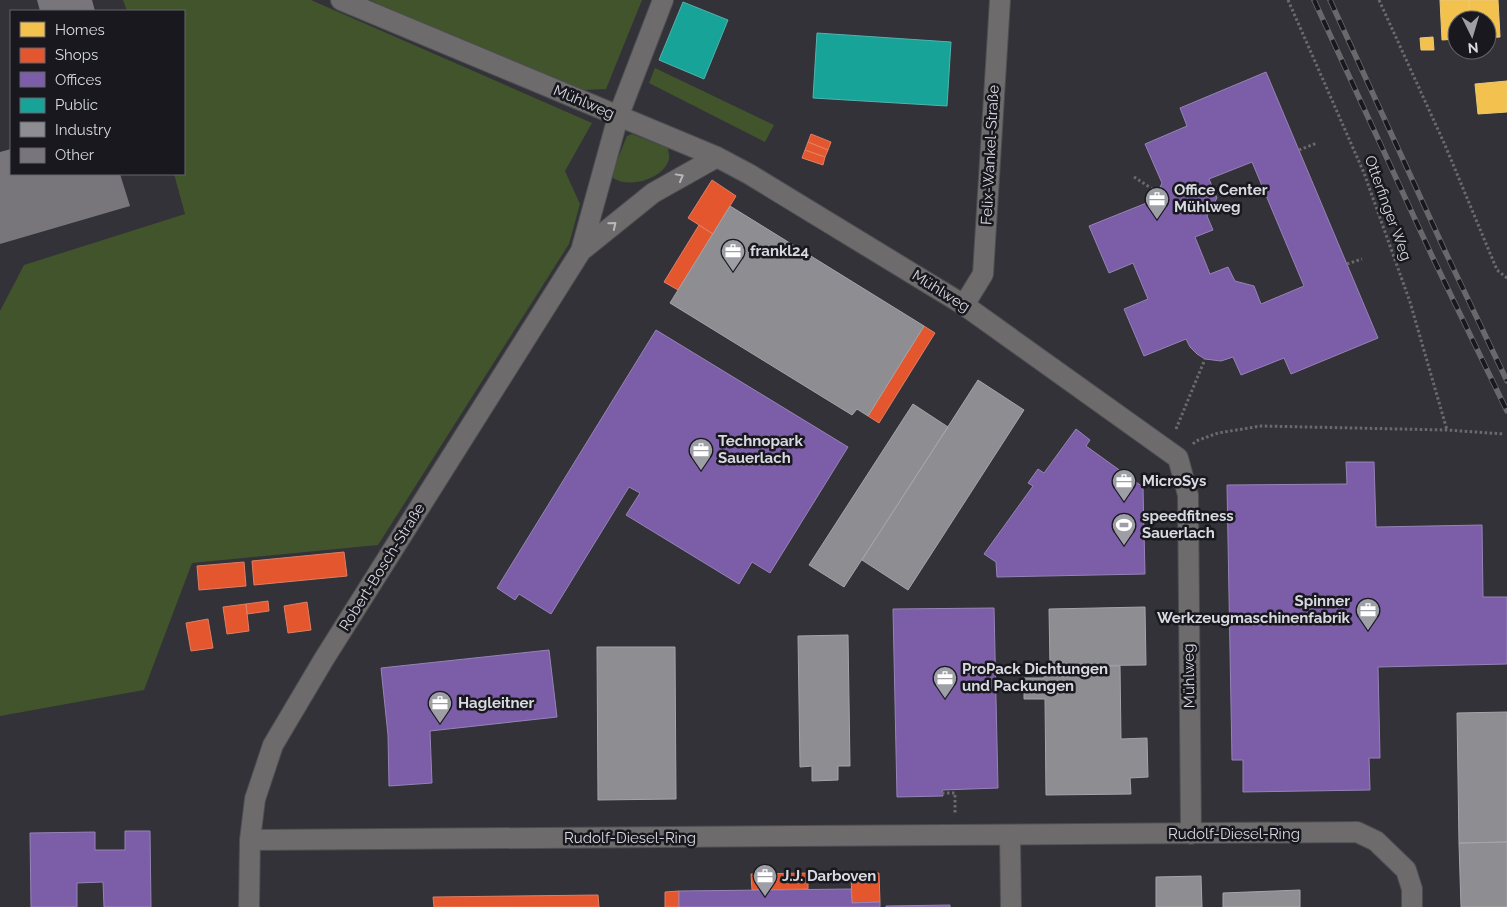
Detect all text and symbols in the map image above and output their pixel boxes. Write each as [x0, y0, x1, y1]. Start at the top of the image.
legend [10, 10, 185, 175]
north arrow [1447, 10, 1497, 60]
text: Homes [55, 21, 105, 39]
text: N [1467, 40, 1479, 56]
text: Shops [55, 46, 98, 64]
text: Offices [55, 71, 102, 89]
street label: Mühlweg [551, 81, 617, 123]
street label: Felix-Wankel-Straße [977, 84, 1003, 226]
text: Public [55, 96, 98, 114]
text: Industry [55, 121, 111, 139]
text: Other [55, 146, 95, 164]
street label: Otterfinger Weg [1361, 153, 1415, 263]
one-way arrow [675, 174, 684, 184]
place label: Office Center Mühlweg [1174, 181, 1268, 216]
office icon: Office Center Mühlweg [1144, 186, 1170, 220]
one-way arrow [607, 223, 616, 231]
office icon: frankl24 [720, 238, 746, 272]
place label: frankl24 [750, 242, 810, 260]
street label: Mühlweg [909, 266, 973, 316]
place label: Technopark Sauerlach [718, 432, 803, 467]
office icon: Technopark Sauerlach [688, 437, 714, 471]
office icon: MicroSys [1111, 468, 1137, 502]
place label: MicroSys [1142, 472, 1206, 490]
street label: Robert-Bosch-Straße [335, 500, 429, 634]
place label: speedfitness Sauerlach [1142, 507, 1234, 542]
sports icon: speedfitness Sauerlach [1111, 512, 1137, 546]
place label: Spinner Werkzeugmaschinenfabrik [1157, 592, 1351, 627]
office icon: Spinner Werkzeugmaschinenfabrik [1355, 597, 1381, 631]
street label: Mühlweg [1179, 644, 1199, 708]
place label: ProPack Dichtungen und Packungen [962, 660, 1108, 695]
office icon: ProPack Dichtungen und Packungen [932, 665, 958, 699]
office icon: Hagleitner [427, 690, 453, 724]
place label: Hagleitner [458, 694, 535, 712]
street label: Rudolf-Diesel-Ring [1168, 825, 1300, 843]
street label: Rudolf-Diesel-Ring [564, 829, 696, 847]
office icon: J.J. Darboven [752, 863, 778, 897]
place label: J.J. Darboven [782, 867, 876, 885]

